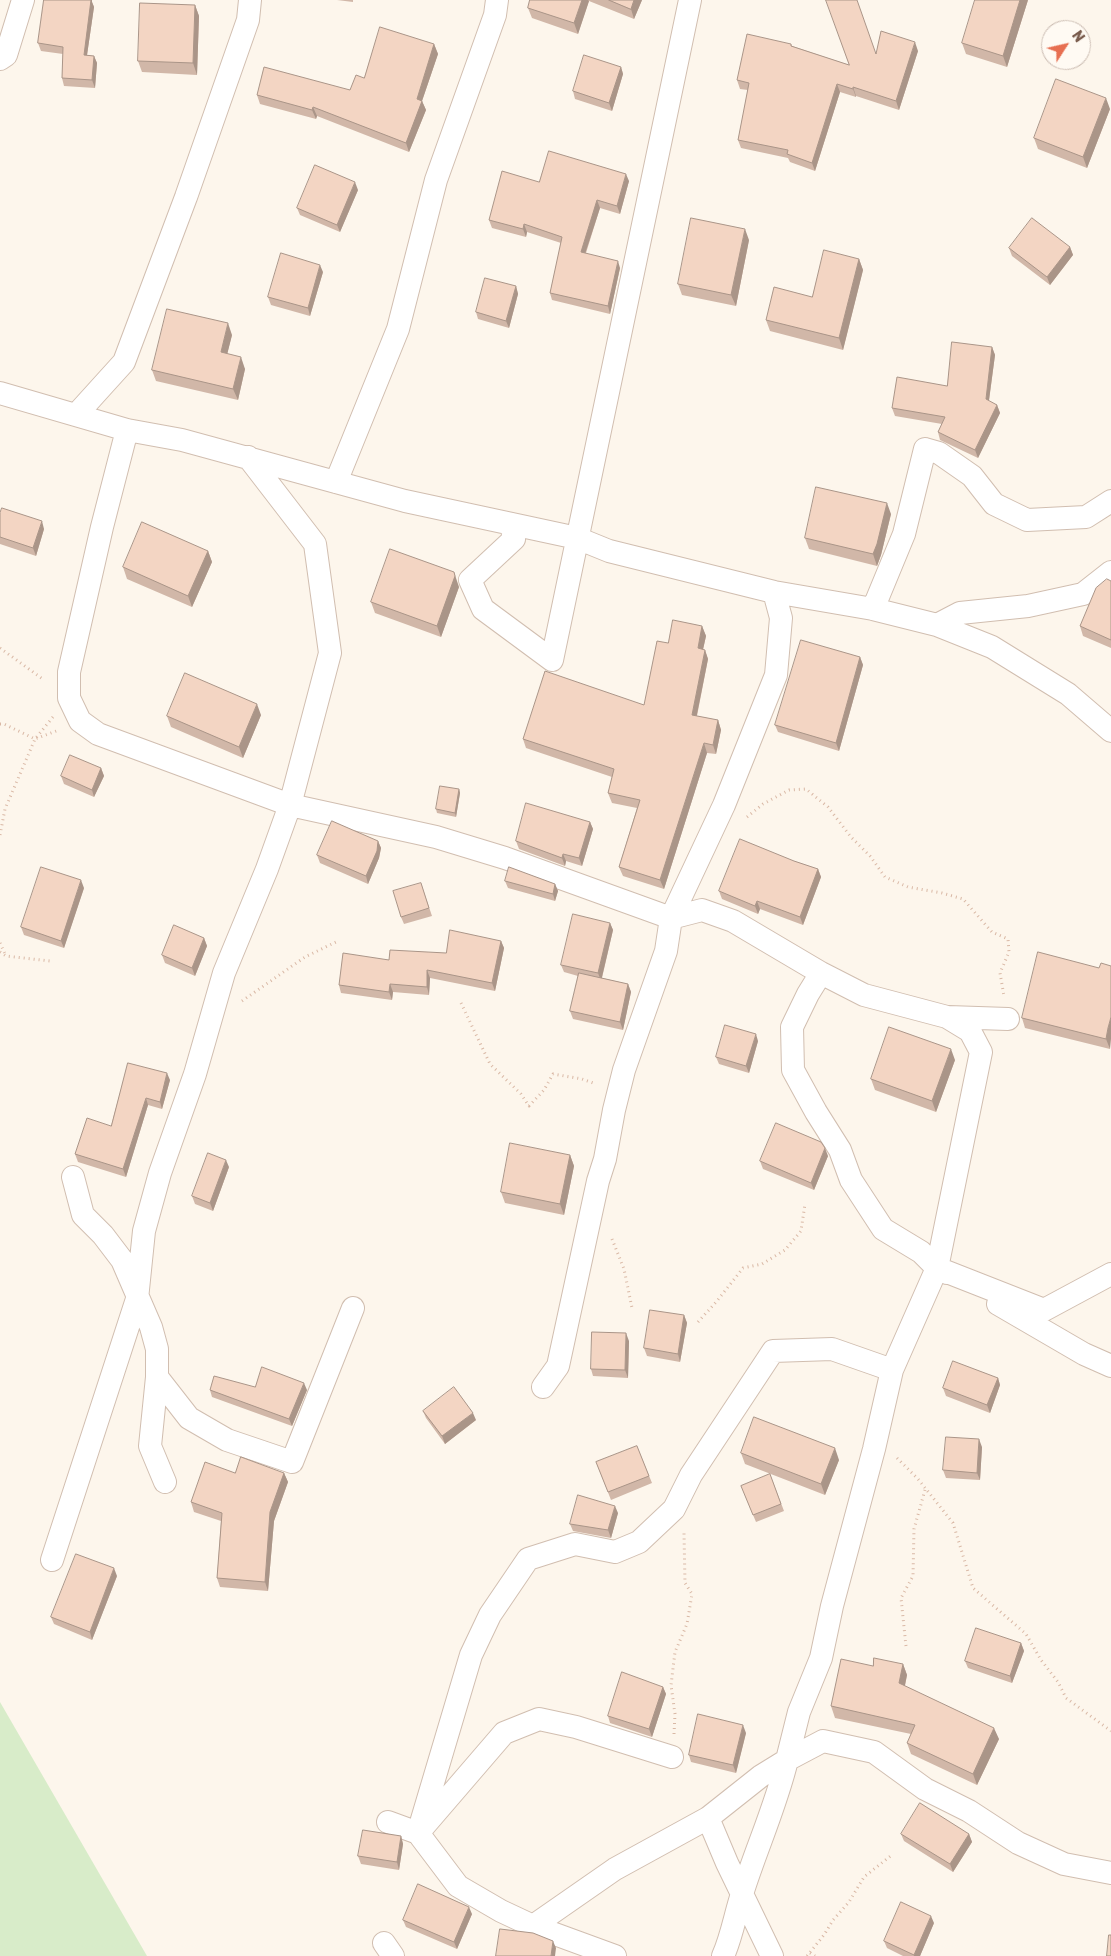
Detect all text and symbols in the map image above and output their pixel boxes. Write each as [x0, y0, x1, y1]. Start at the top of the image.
north arrow [1041, 20, 1091, 70]
text: N [1068, 28, 1088, 46]

